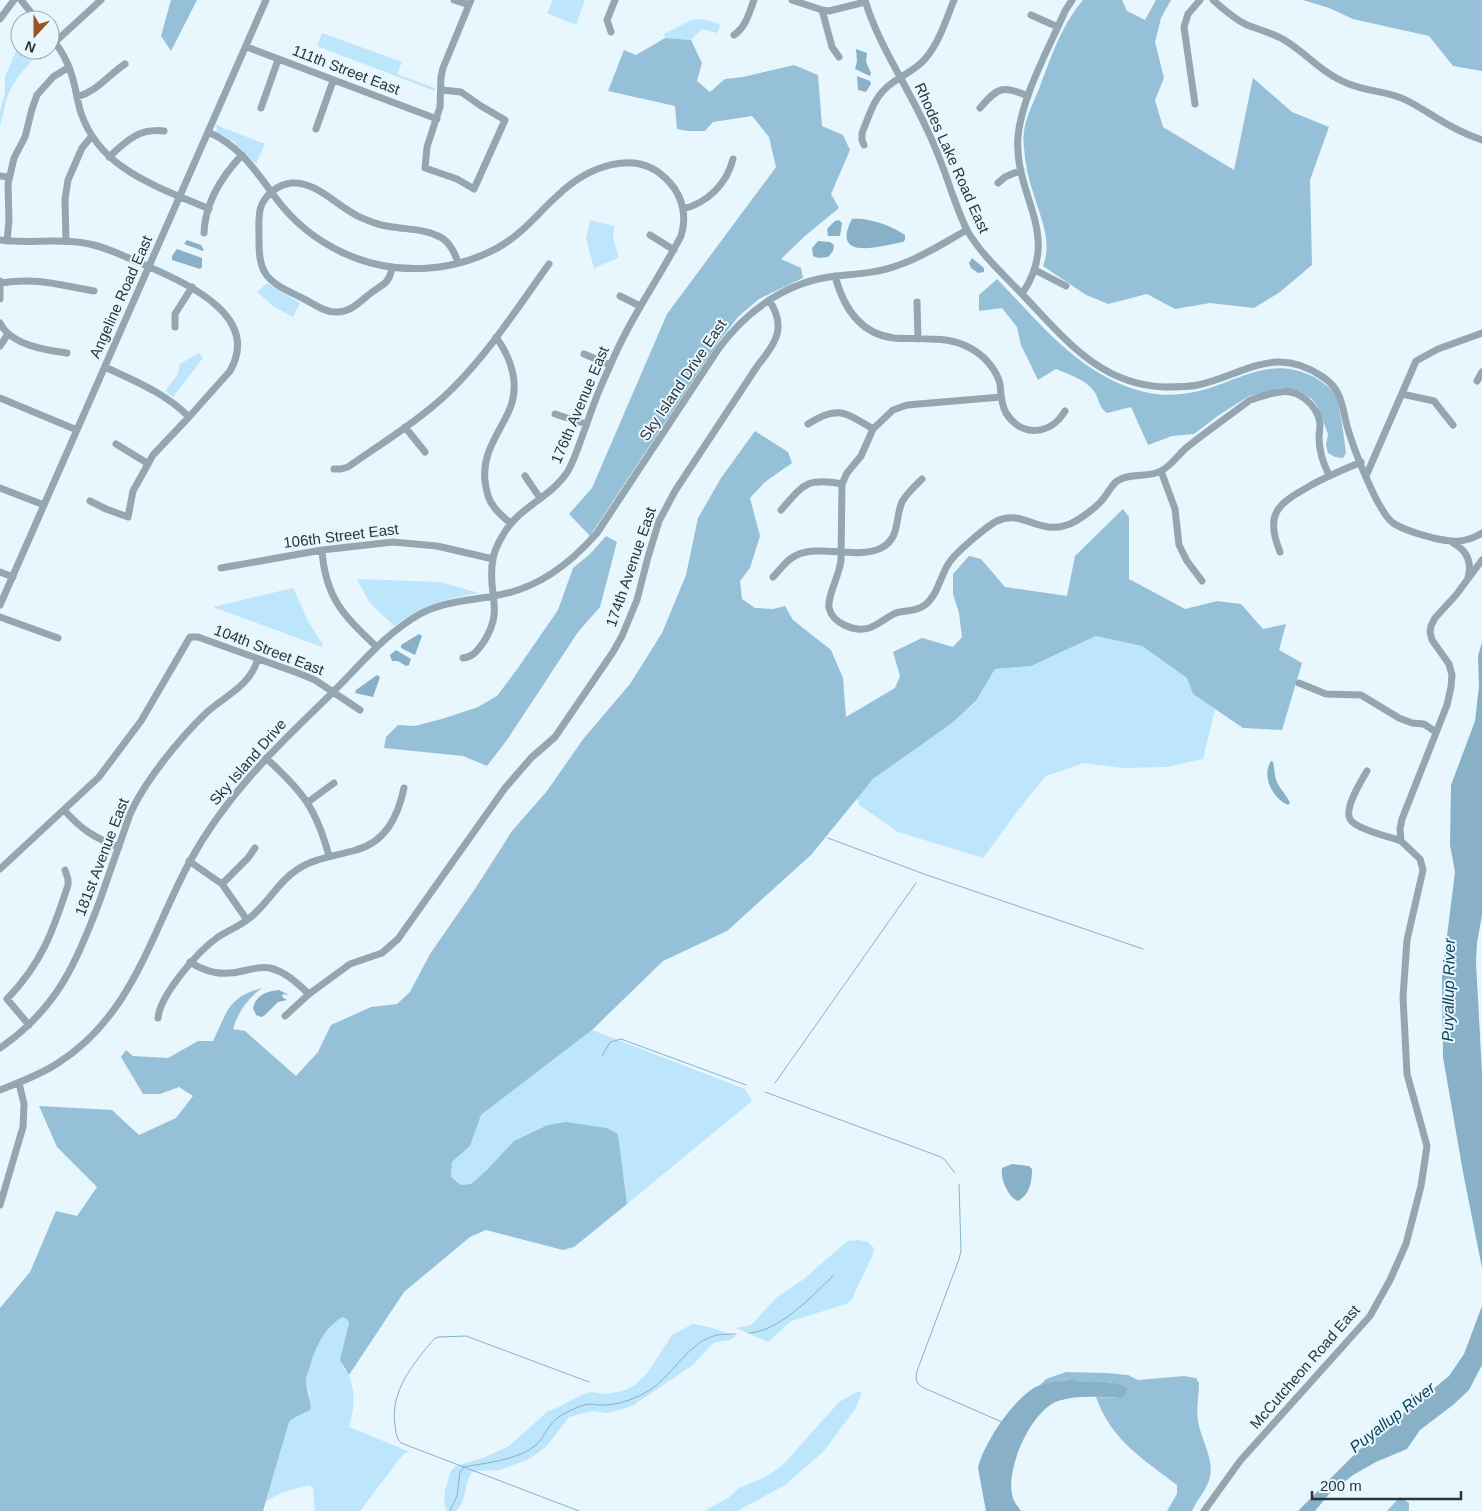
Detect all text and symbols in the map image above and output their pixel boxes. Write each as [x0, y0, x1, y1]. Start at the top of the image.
north arrow [10, 10, 60, 60]
text: N [23, 38, 38, 56]
street label: 111th Street East [290, 41, 403, 98]
street label: Rhodes Lake Road East [912, 80, 994, 236]
street label: Angeline Road East [86, 232, 156, 361]
street label: Sky Island Drive East [636, 315, 730, 444]
street label: 176th Avenue East [547, 343, 612, 466]
street label: 174th Avenue East [602, 504, 659, 629]
street label: 106th Street East [282, 520, 400, 551]
street label: 104th Street East [212, 621, 327, 679]
street label: Sky Island Drive [206, 715, 290, 808]
street label: 181st Avenue East [71, 795, 132, 918]
water label: Puyallup River [1439, 938, 1458, 1042]
street label: McCutcheon Road East [1246, 1301, 1364, 1432]
water label: Puyallup River [1346, 1379, 1439, 1456]
scale bar [1312, 1468, 1461, 1500]
text: 200 m [1320, 1477, 1362, 1494]

